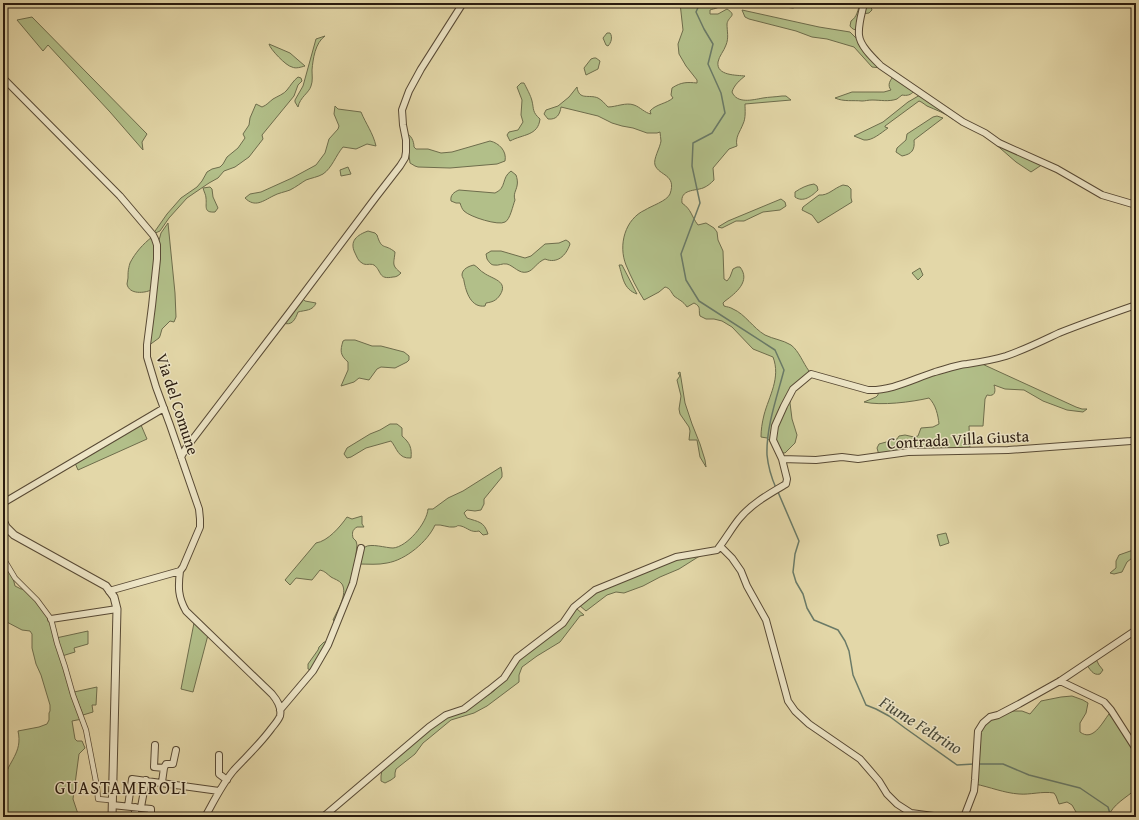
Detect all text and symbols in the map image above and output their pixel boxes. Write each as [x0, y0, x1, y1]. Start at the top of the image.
street label: Via del Comune [150, 350, 206, 458]
street label: Contrada Villa Giusta [886, 423, 1030, 455]
water label: Fiume Feltrino [874, 689, 967, 760]
district label: GUASTAMEROLI [55, 774, 187, 801]

